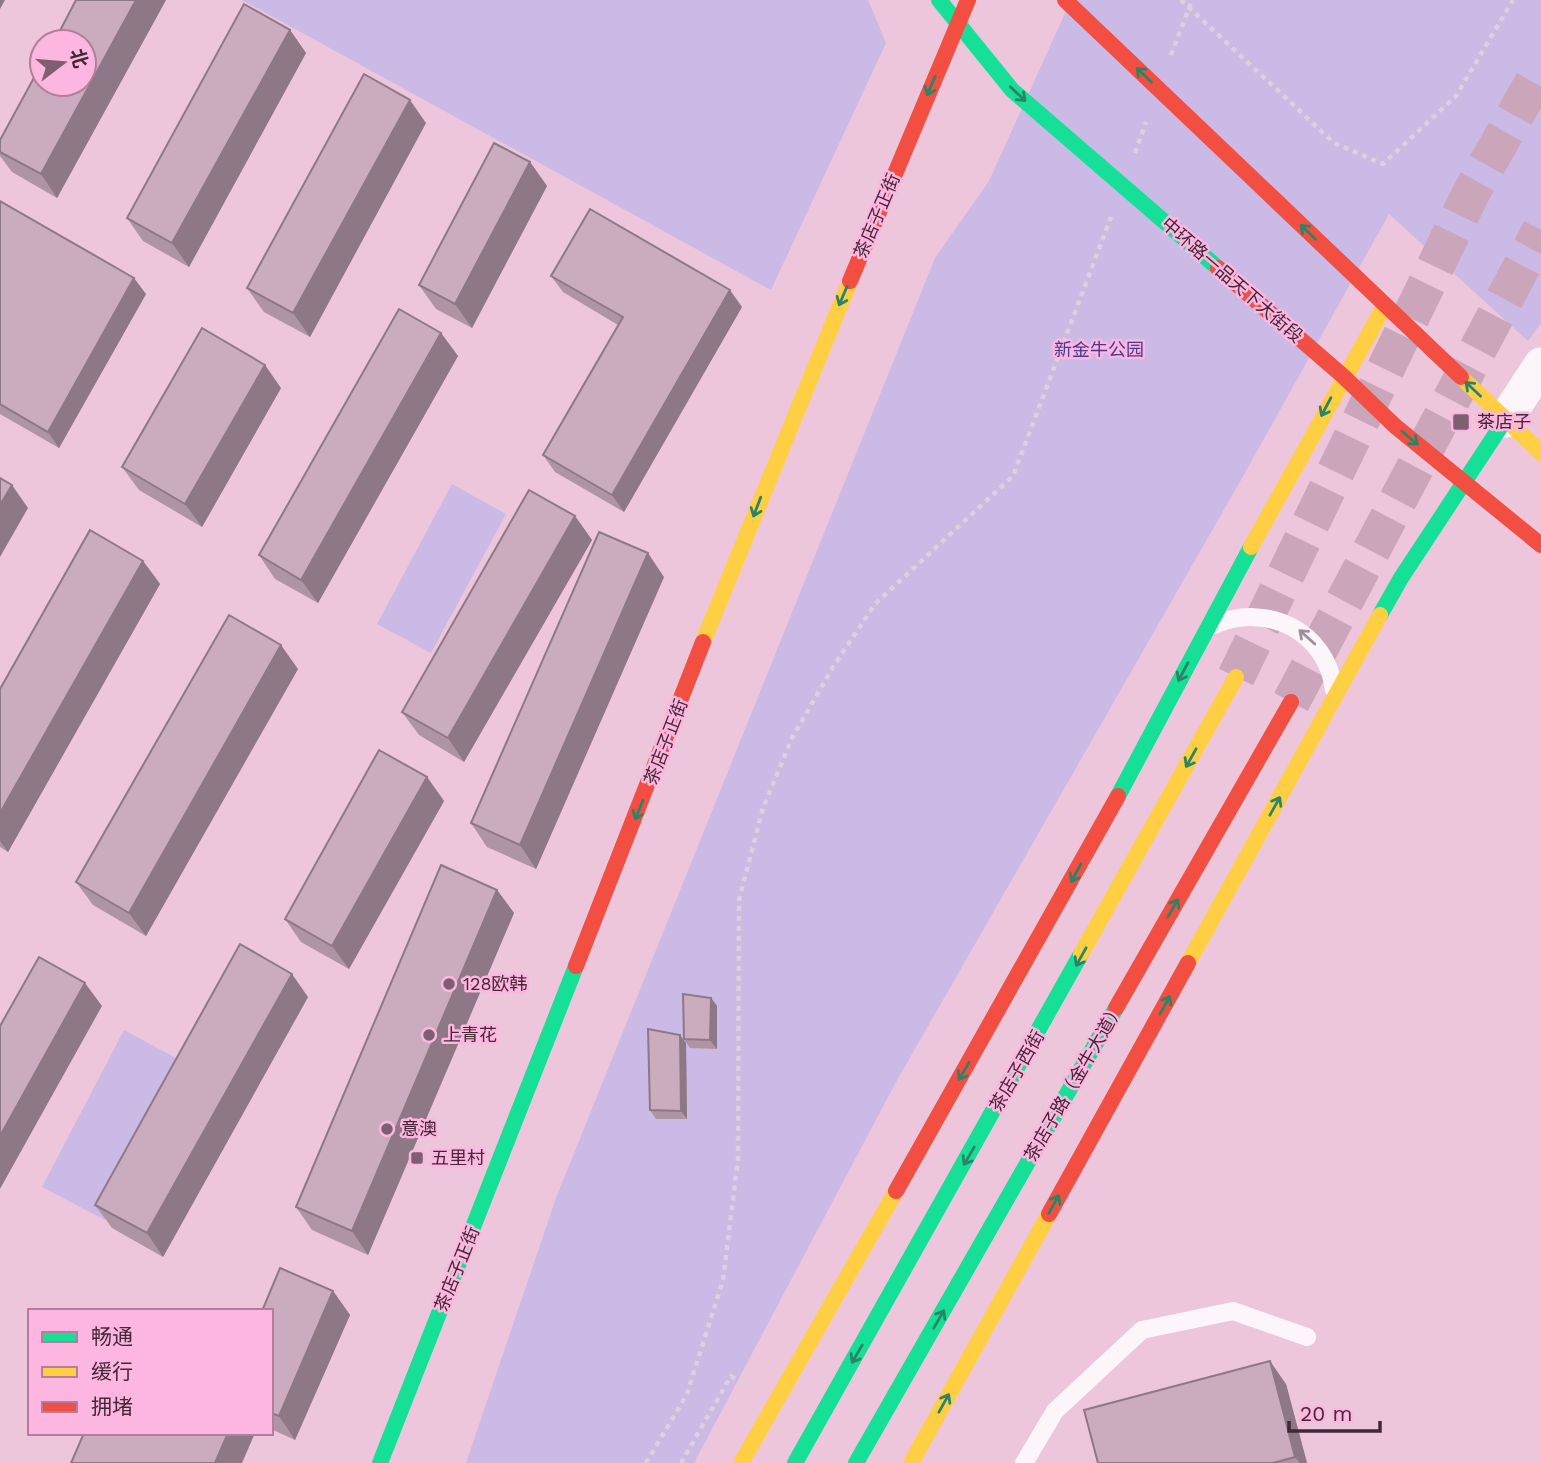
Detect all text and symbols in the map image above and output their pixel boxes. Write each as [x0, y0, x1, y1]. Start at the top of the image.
north arrow [28, 28, 98, 98]
text: 北 [65, 46, 93, 71]
one-way arrow [1136, 67, 1153, 84]
one-way arrow [924, 75, 937, 97]
one-way arrow [1009, 86, 1026, 103]
street label: 茶店子正街 [849, 170, 904, 261]
street label: 中环路一品天下大街段 [1158, 213, 1307, 347]
one-way arrow [1300, 224, 1317, 241]
one-way arrow [835, 285, 848, 306]
park label: 新金牛公园 [1054, 339, 1144, 360]
one-way arrow [1465, 381, 1482, 398]
one-way arrow [1319, 396, 1332, 417]
place label: 茶店子 [1477, 411, 1531, 432]
marker: 茶店子 [1451, 412, 1471, 432]
one-way arrow [1400, 430, 1418, 446]
one-way arrow [749, 495, 762, 517]
one-way arrow [1298, 629, 1316, 645]
one-way arrow [1176, 661, 1190, 682]
street label: 茶店子正街 [640, 696, 691, 788]
one-way arrow [1184, 748, 1198, 768]
one-way arrow [1269, 796, 1282, 817]
one-way arrow [631, 799, 644, 820]
one-way arrow [1069, 862, 1083, 882]
one-way arrow [1166, 899, 1180, 919]
one-way arrow [1074, 947, 1088, 967]
place label: 128欧韩 [463, 973, 528, 994]
marker: 128欧韩 [441, 976, 457, 992]
one-way arrow [1159, 995, 1172, 1016]
street label: 茶店子路（金牛大道） [1019, 999, 1128, 1165]
place label: 上青花 [443, 1024, 497, 1045]
marker: 上青花 [421, 1027, 437, 1043]
street label: 茶店子西街 [985, 1027, 1048, 1115]
one-way arrow [957, 1060, 971, 1080]
place label: 意澳 [401, 1118, 437, 1139]
marker: 意澳 [379, 1121, 395, 1137]
one-way arrow [962, 1145, 976, 1165]
place label: 五里村 [431, 1147, 485, 1168]
marker: 五里村 [409, 1150, 425, 1166]
one-way arrow [1048, 1194, 1062, 1215]
street label: 茶店子正街 [430, 1223, 483, 1314]
legend [28, 1309, 273, 1435]
one-way arrow [932, 1309, 946, 1329]
text: 畅通 [91, 1324, 133, 1349]
one-way arrow [850, 1343, 864, 1363]
text: 缓行 [91, 1359, 133, 1384]
scale bar [1289, 1390, 1380, 1434]
text: 拥堵 [91, 1394, 133, 1419]
one-way arrow [937, 1394, 951, 1414]
text: 20 m [1300, 1401, 1352, 1426]

